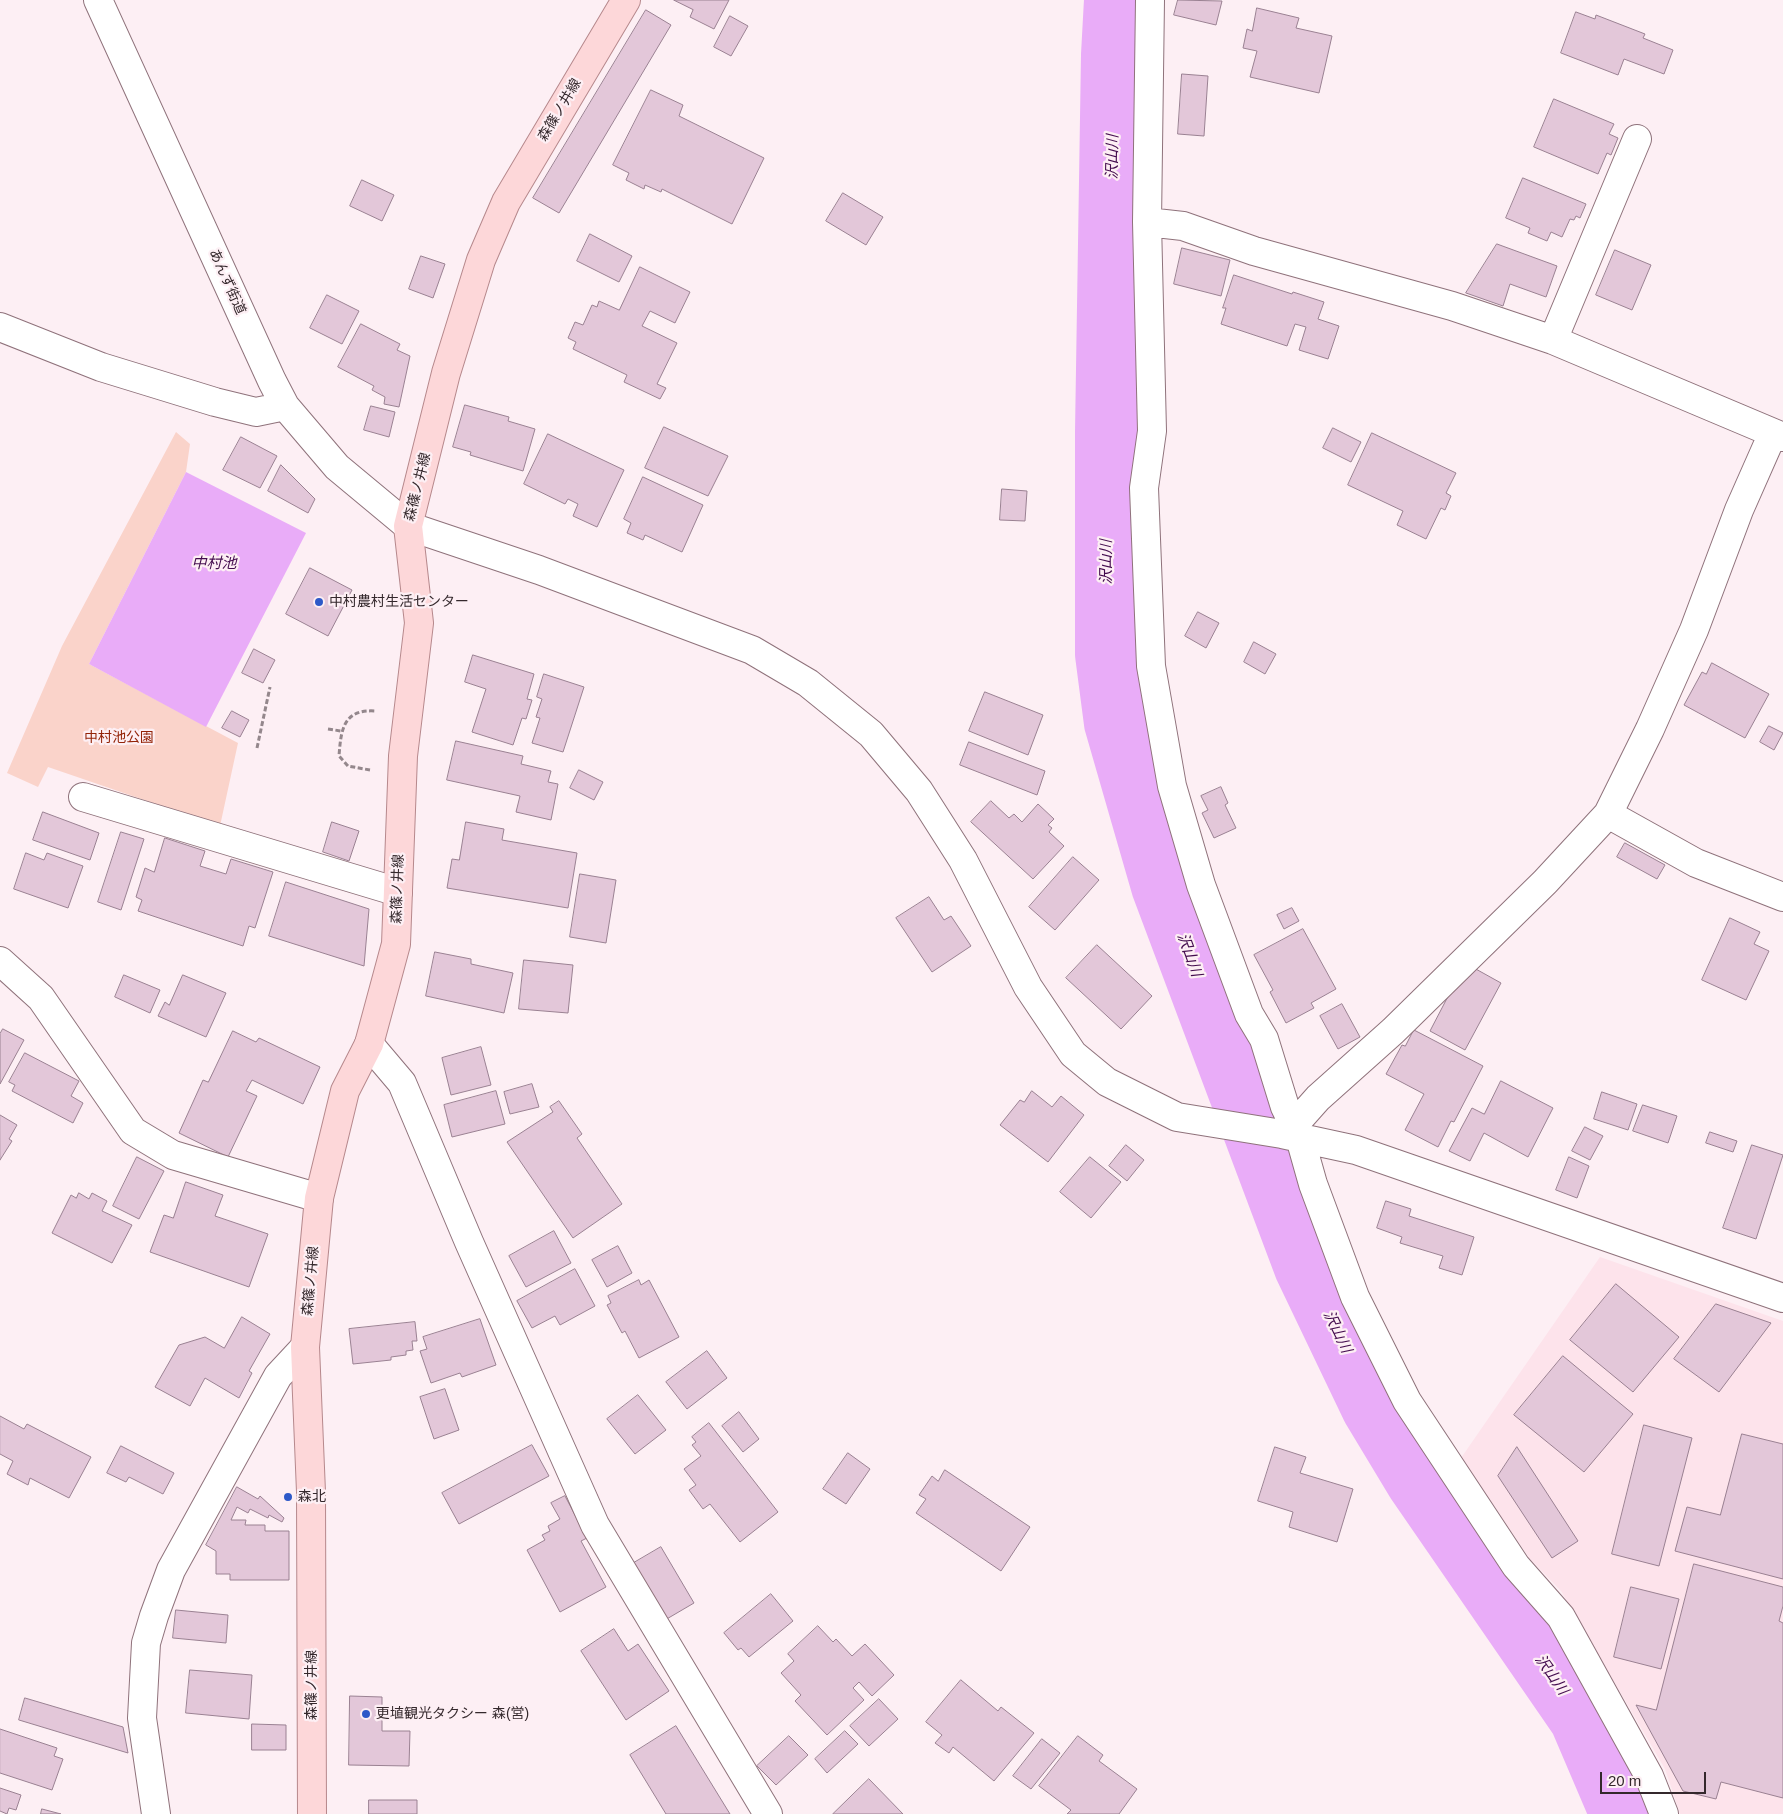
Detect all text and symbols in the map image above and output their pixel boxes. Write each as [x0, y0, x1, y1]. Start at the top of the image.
street label: 森篠ノ井線 [535, 76, 585, 144]
water label: 沢山川 [1104, 134, 1122, 180]
street label: あんず街道 [205, 247, 249, 317]
street label: 森篠ノ井線 [401, 451, 435, 523]
water label: 沢山川 [1098, 540, 1116, 584]
water label: 中村池 [192, 555, 236, 573]
place label: 中村農村生活センター [329, 594, 469, 610]
marker: 中村農村生活センター [313, 596, 325, 608]
park label: 中村池公園 [84, 730, 154, 746]
street label: 森篠ノ井線 [388, 854, 408, 924]
water label: 沢山川 [1173, 931, 1205, 979]
street label: 森篠ノ井線 [300, 1245, 322, 1317]
water label: 沢山川 [1319, 1308, 1355, 1356]
place label: 森北 [298, 1489, 326, 1505]
marker: 森北 [282, 1491, 294, 1503]
street label: 森篠ノ井線 [304, 1650, 320, 1720]
water label: 沢山川 [1531, 1651, 1571, 1699]
place label: 更埴観光タクシー 森(営) [376, 1706, 529, 1722]
marker: 更埴観光タクシー 森(営) [360, 1708, 372, 1720]
scale bar [1603, 1762, 1709, 1794]
text: 20 m [1608, 1772, 1641, 1789]

